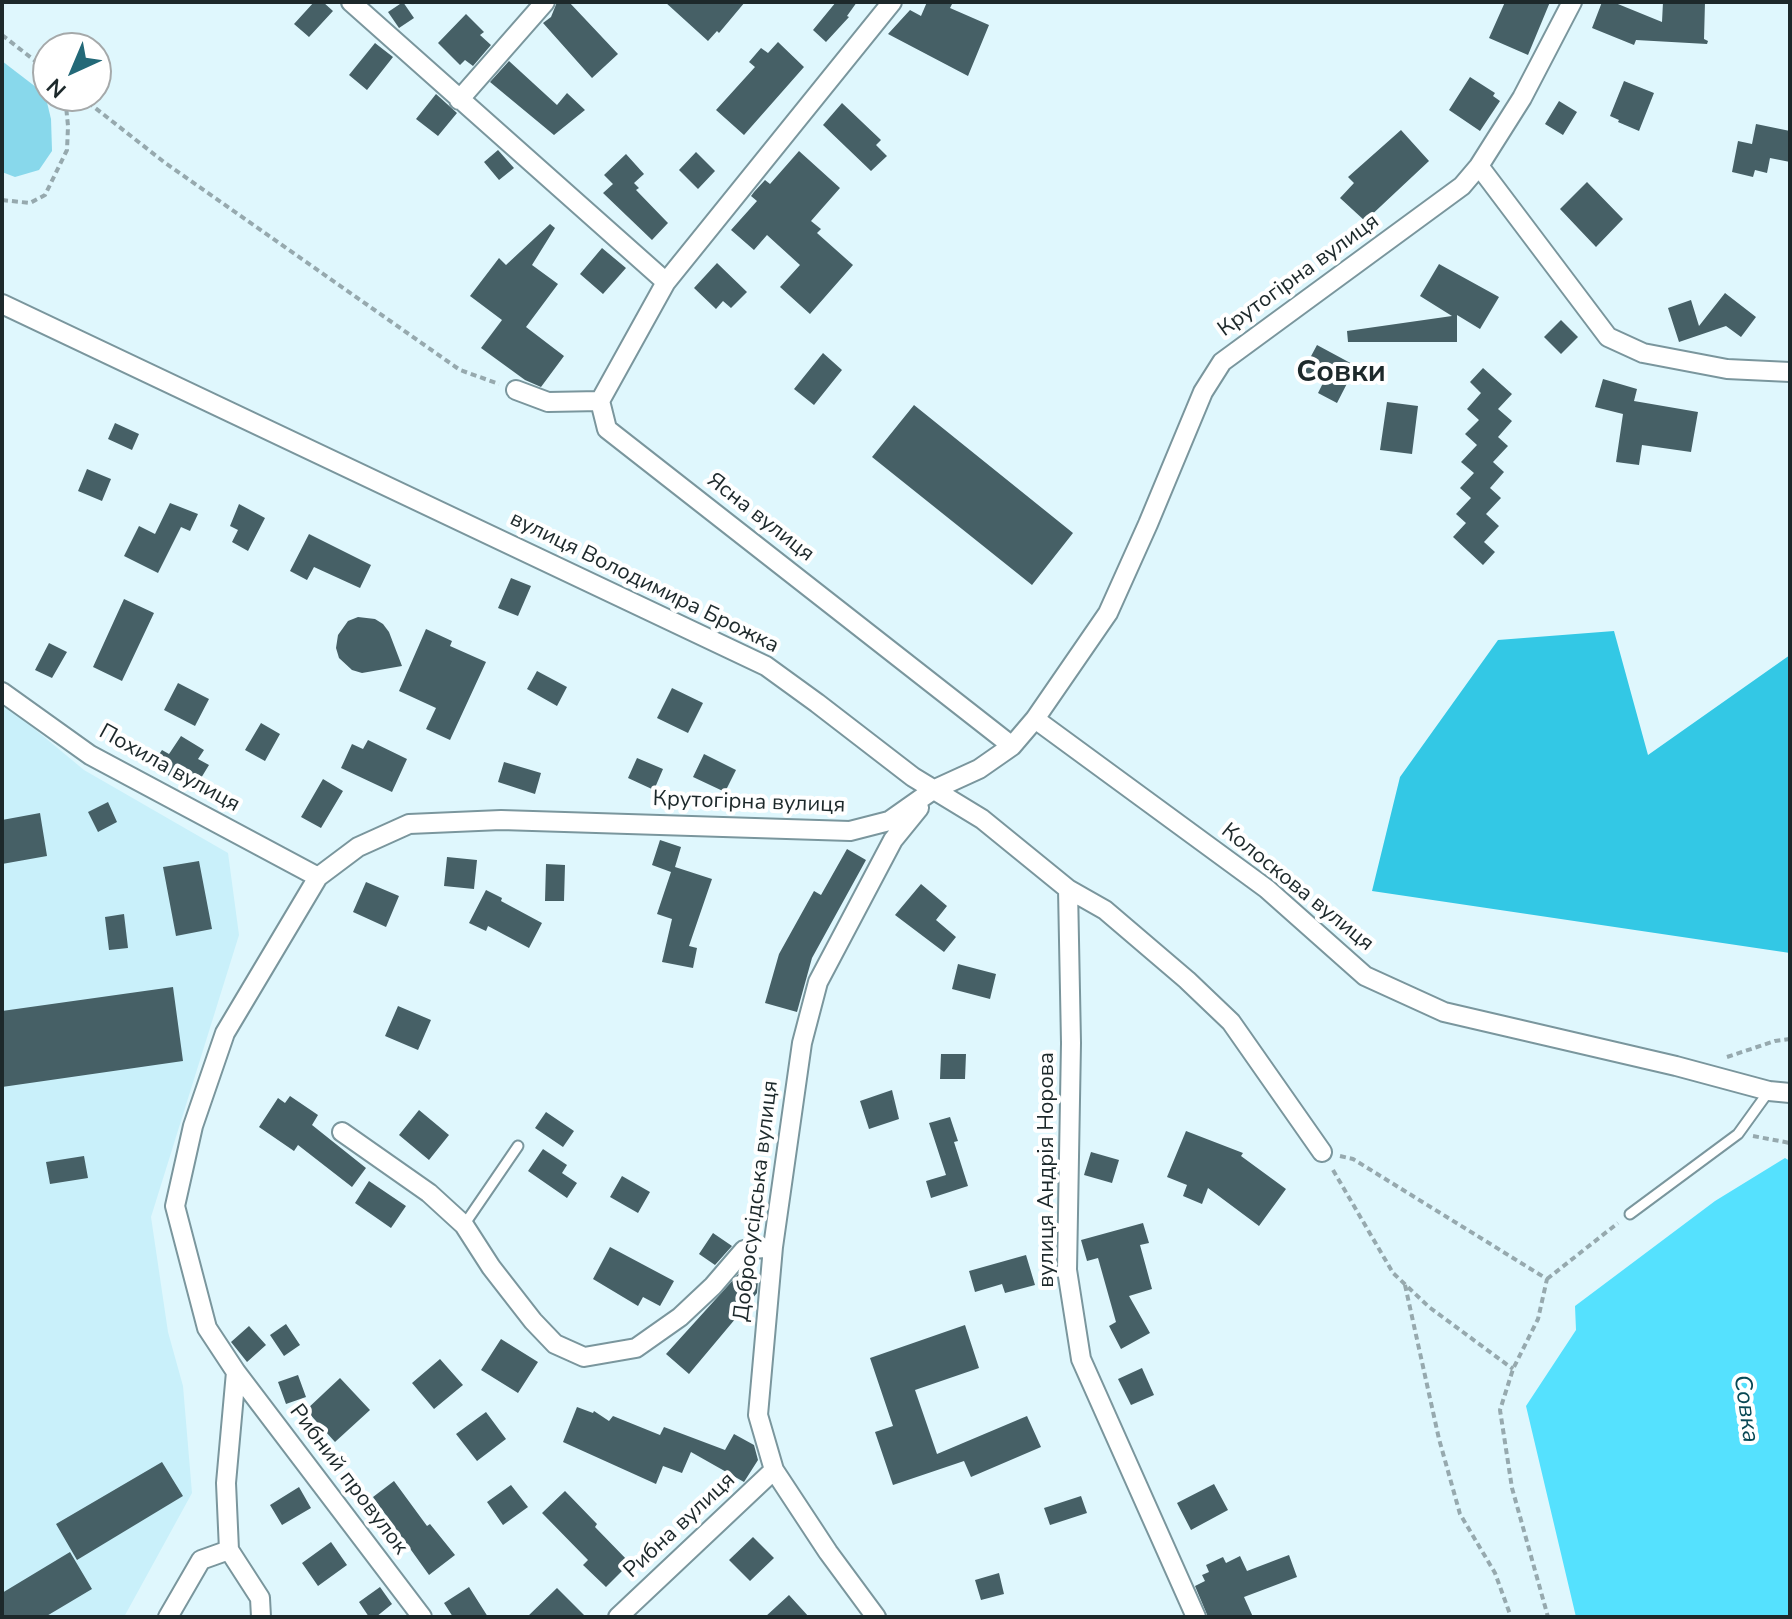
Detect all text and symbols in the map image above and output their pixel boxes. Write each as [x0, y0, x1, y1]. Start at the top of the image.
north arrow [32, 32, 112, 112]
text: N [40, 71, 73, 104]
street label: Крутогірна вулиця [1213, 209, 1385, 343]
district label: Совки [1296, 356, 1386, 392]
street label: Ясна вулиця [701, 468, 819, 568]
street label: вулиця Володимира Брожка [505, 506, 783, 660]
street label: Похила вулиця [94, 719, 244, 819]
street label: Крутогірна вулиця [652, 786, 846, 820]
street label: Колоскова вулиця [1215, 818, 1379, 958]
street label: вулиця Андрія Норова [1035, 1052, 1061, 1288]
street label: Добросусідська вулиця [729, 1079, 785, 1323]
water label: Совка [1726, 1373, 1764, 1445]
street label: Рибний провулок [283, 1400, 413, 1560]
street label: Рибна вулиця [619, 1468, 741, 1584]

